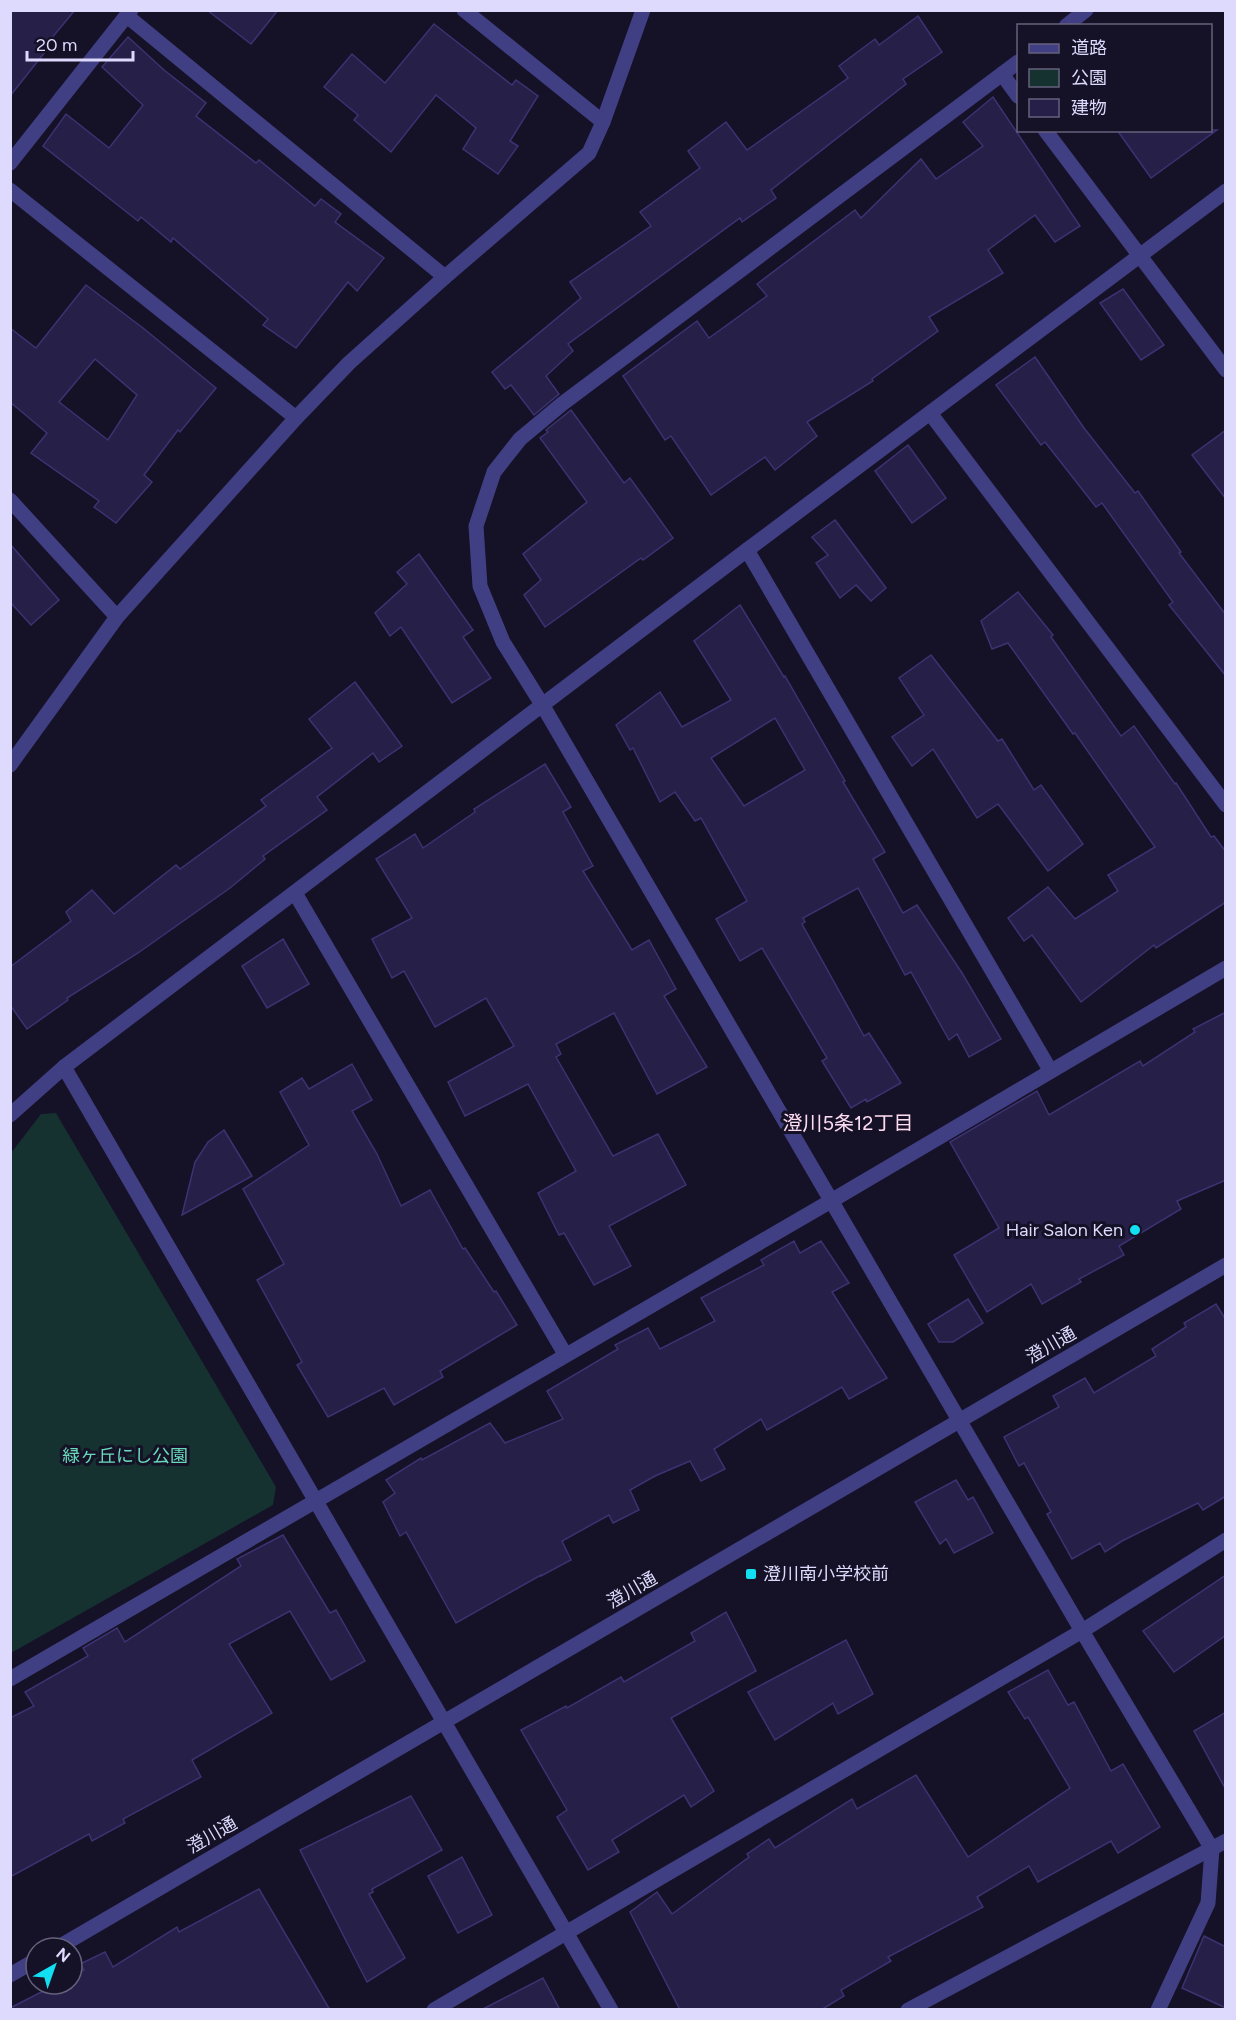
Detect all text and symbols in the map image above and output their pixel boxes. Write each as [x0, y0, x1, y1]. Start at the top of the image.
scale bar [27, 24, 134, 62]
legend [1017, 24, 1212, 132]
text: 20 m [36, 34, 77, 56]
text: 道路 [1071, 37, 1107, 59]
text: 公園 [1071, 67, 1107, 89]
text: 建物 [1071, 97, 1107, 119]
district label: 澄川5条12丁目 [783, 1111, 913, 1135]
place label: Hair Salon Ken [1006, 1219, 1123, 1241]
marker: Hair Salon Ken [1128, 1223, 1142, 1237]
street label: 澄川通 [1022, 1322, 1080, 1368]
park label: 緑ヶ丘にし公園 [62, 1445, 188, 1467]
place label: 澄川南小学校前 [763, 1563, 889, 1585]
street label: 澄川通 [603, 1567, 661, 1613]
marker: 澄川南小学校前 [744, 1567, 758, 1581]
street label: 澄川通 [183, 1812, 241, 1858]
north arrow [24, 1936, 84, 1996]
text: N [52, 1944, 74, 1966]

